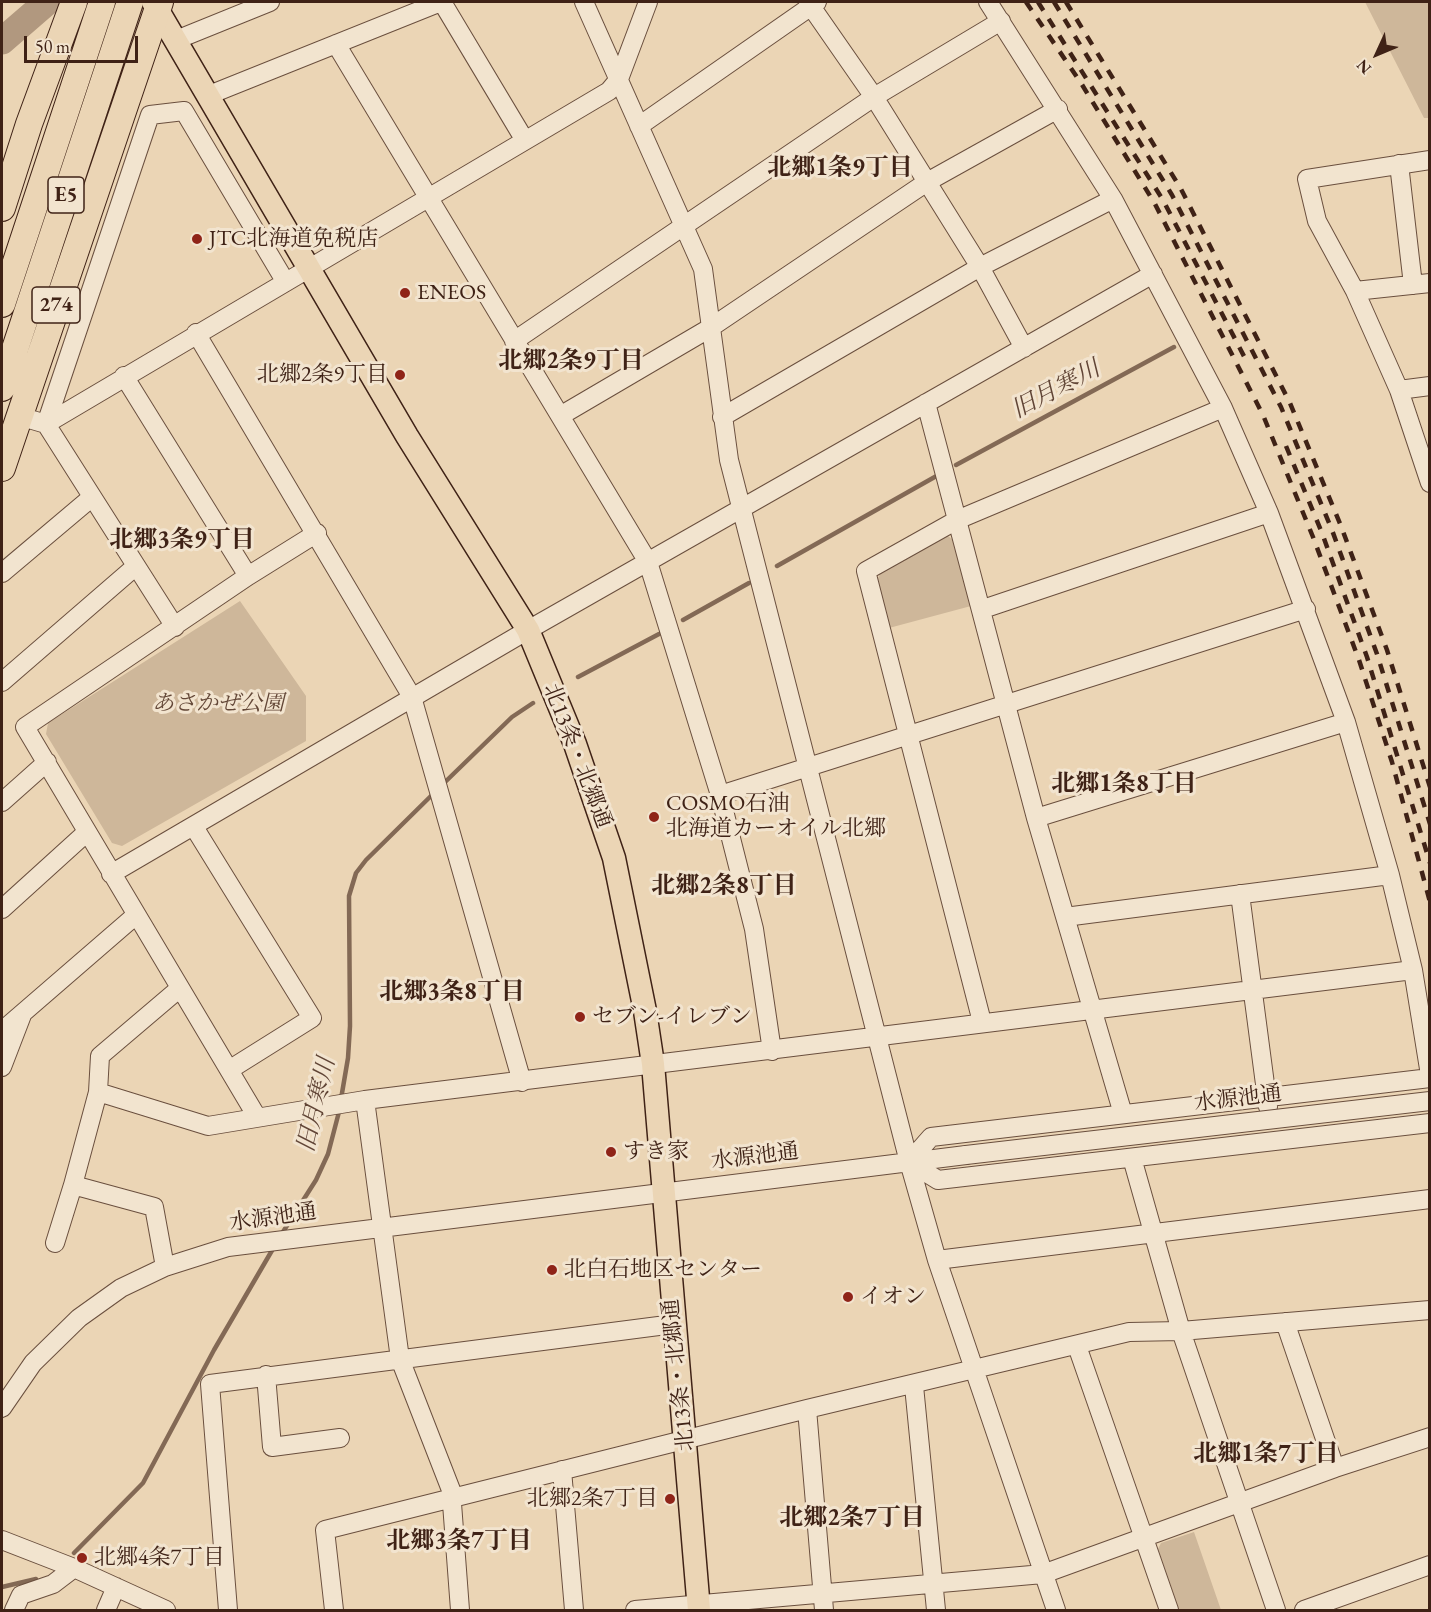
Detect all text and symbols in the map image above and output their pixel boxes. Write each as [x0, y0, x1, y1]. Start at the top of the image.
scale bar [27, 24, 141, 62]
north arrow [1347, 24, 1407, 84]
text: 50 m [35, 35, 70, 58]
text: N [1352, 55, 1376, 79]
district label: 北郷1条9丁目 [767, 154, 913, 182]
road number: E5 [48, 177, 84, 213]
place label: JTC北海道免税店 [209, 226, 378, 252]
marker: JTC北海道免税店 [190, 232, 204, 246]
place label: ENEOS [417, 280, 486, 306]
marker: ENEOS [398, 286, 412, 300]
road number: 274 [32, 287, 80, 323]
district label: 北郷2条9丁目 [498, 347, 644, 375]
water label: 旧月寒川 [1007, 355, 1105, 425]
place label: 北郷2条9丁目 [257, 362, 388, 388]
marker: 北郷2条9丁目 [393, 368, 407, 382]
district label: 北郷3条9丁目 [109, 526, 255, 554]
street label: 北13条・北郷通 [537, 680, 617, 832]
park label: あさかぜ公園 [152, 691, 284, 717]
district label: 北郷1条8丁目 [1051, 770, 1197, 798]
place label: COSMO石油 北海道カーオイル北郷 [666, 791, 886, 842]
marker: COSMO石油 北海道カーオイル北郷 [647, 810, 661, 824]
district label: 北郷2条8丁目 [651, 872, 797, 900]
district label: 北郷3条8丁目 [379, 978, 525, 1006]
place label: セブン-イレブン [592, 1004, 752, 1030]
marker: セブン-イレブン [573, 1010, 587, 1024]
water label: 旧月寒川 [292, 1055, 342, 1155]
street label: 水源池通 [1193, 1081, 1283, 1117]
place label: すき家 [623, 1139, 689, 1165]
street label: 水源池通 [710, 1139, 800, 1175]
marker: すき家 [604, 1145, 618, 1159]
street label: 水源池通 [228, 1199, 318, 1237]
place label: 北白石地区センター [564, 1257, 762, 1283]
marker: 北白石地区センター [545, 1263, 559, 1277]
place label: イオン [860, 1284, 926, 1310]
marker: イオン [841, 1290, 855, 1304]
street label: 北13条・北郷通 [658, 1297, 700, 1453]
district label: 北郷1条7丁目 [1193, 1440, 1339, 1468]
place label: 北郷2条7丁目 [527, 1486, 658, 1512]
marker: 北郷2条7丁目 [663, 1492, 677, 1506]
district label: 北郷2条7丁目 [779, 1504, 925, 1532]
district label: 北郷3条7丁目 [386, 1527, 532, 1555]
place label: 北郷4条7丁目 [94, 1545, 225, 1571]
marker: 北郷4条7丁目 [75, 1551, 89, 1565]

